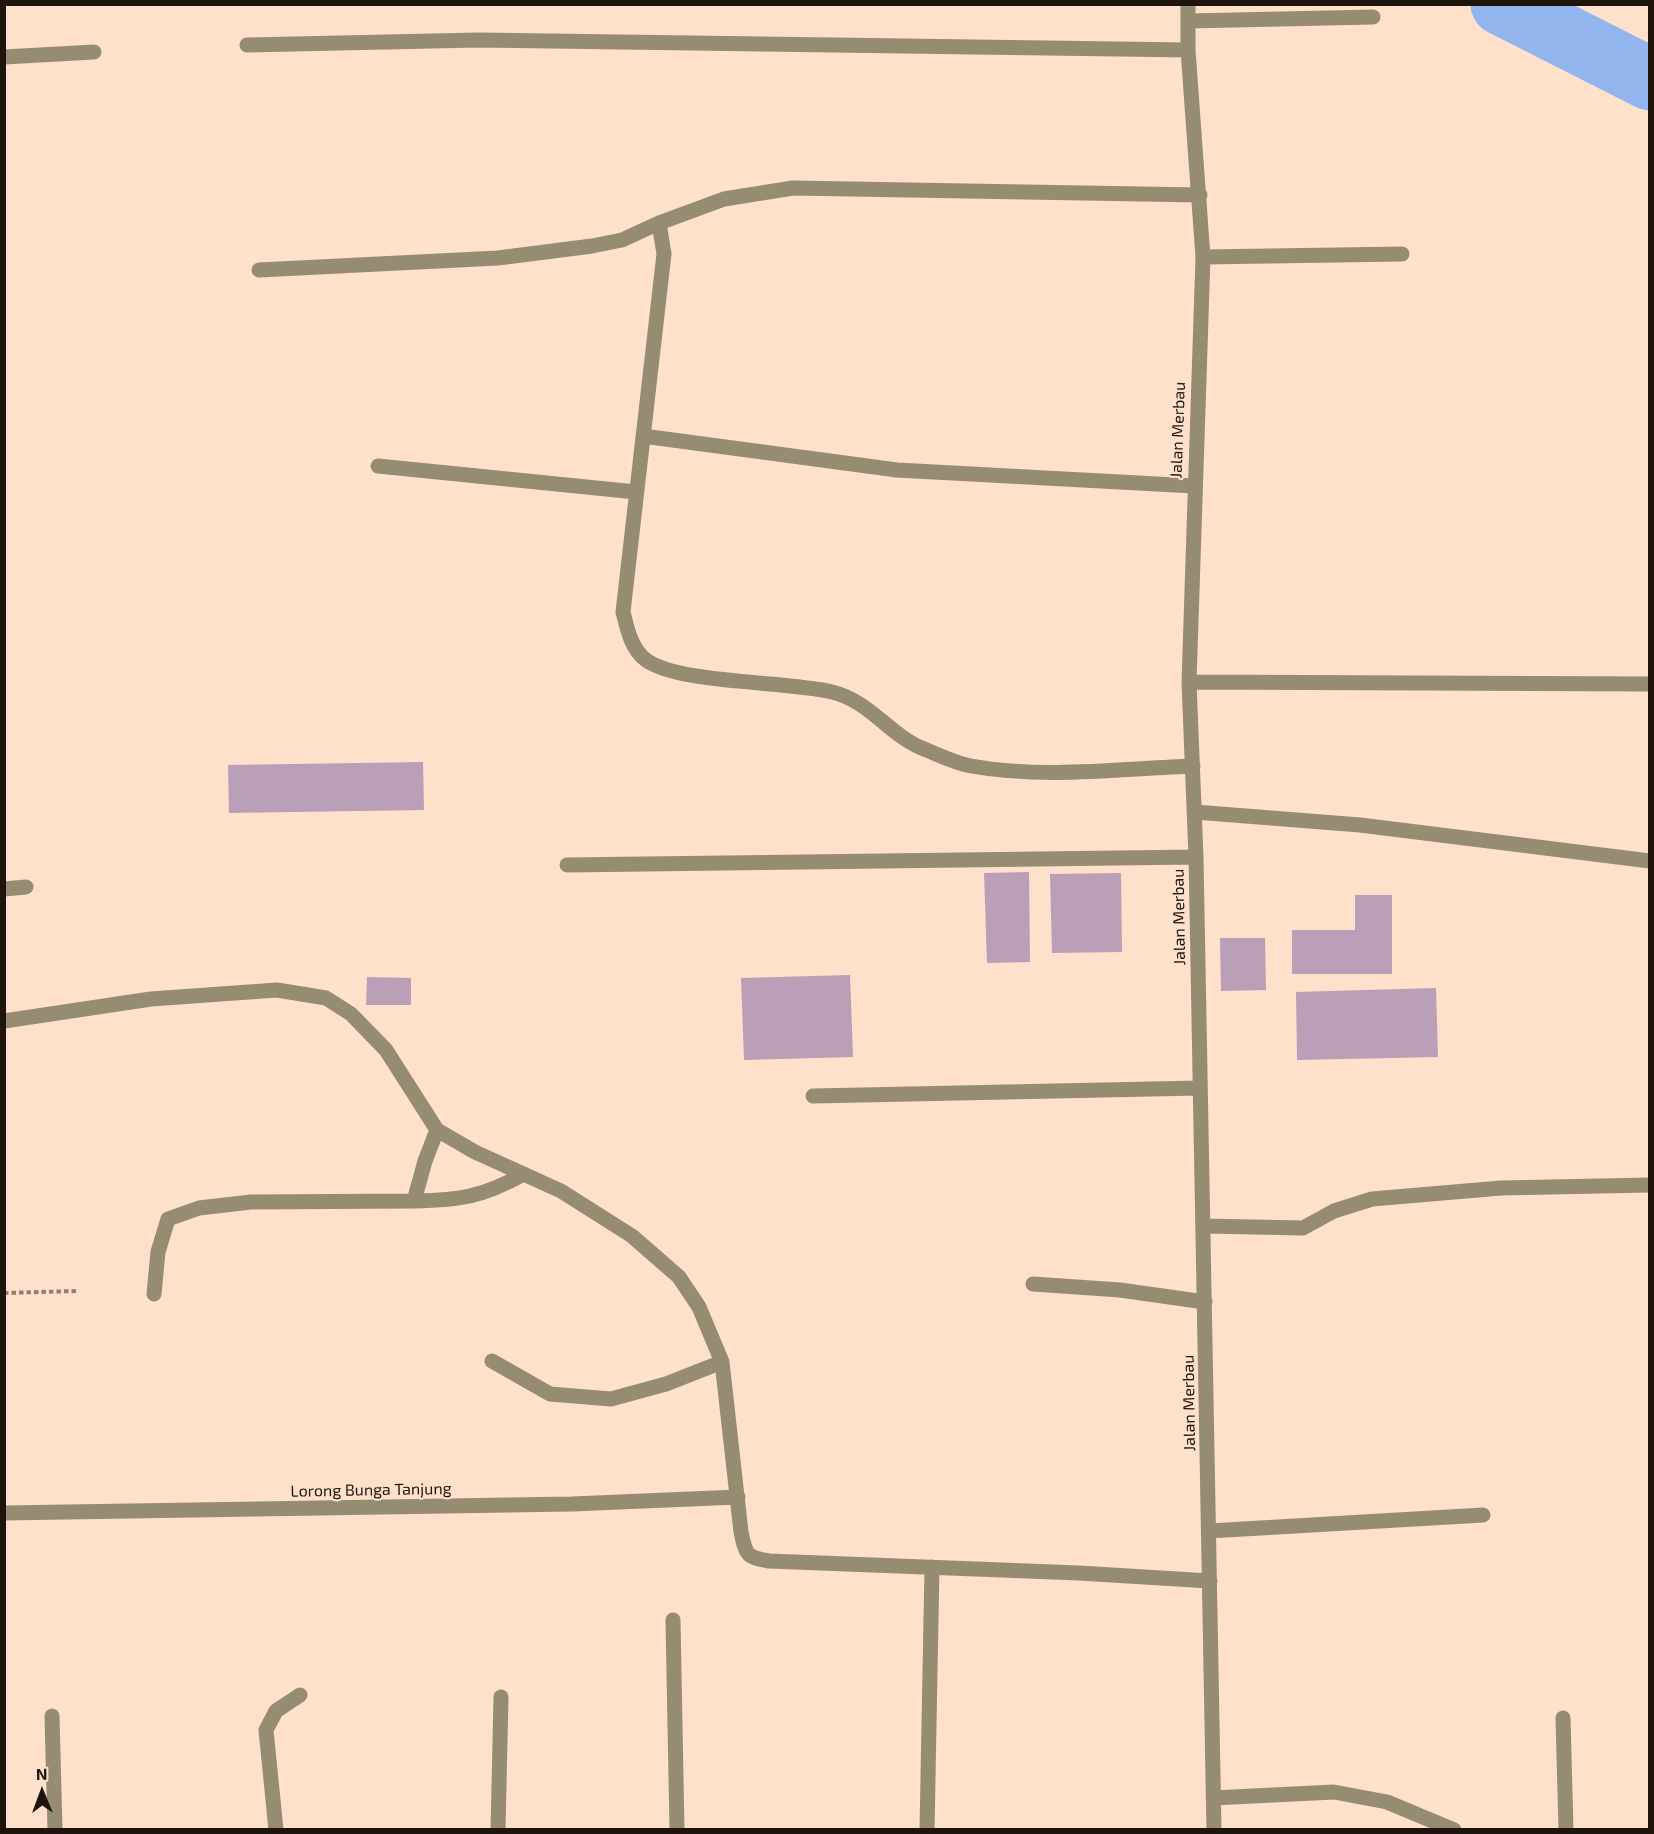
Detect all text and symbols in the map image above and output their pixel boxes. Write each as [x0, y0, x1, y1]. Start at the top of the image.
street label: Jalan Merbau [1167, 381, 1189, 479]
street label: Jalan Merbau [1169, 868, 1189, 966]
street label: Jalan Merbau [1179, 1354, 1199, 1452]
street label: Lorong Bunga Tanjung [290, 1479, 452, 1501]
north arrow [12, 1762, 72, 1822]
text: N [36, 1764, 48, 1783]

